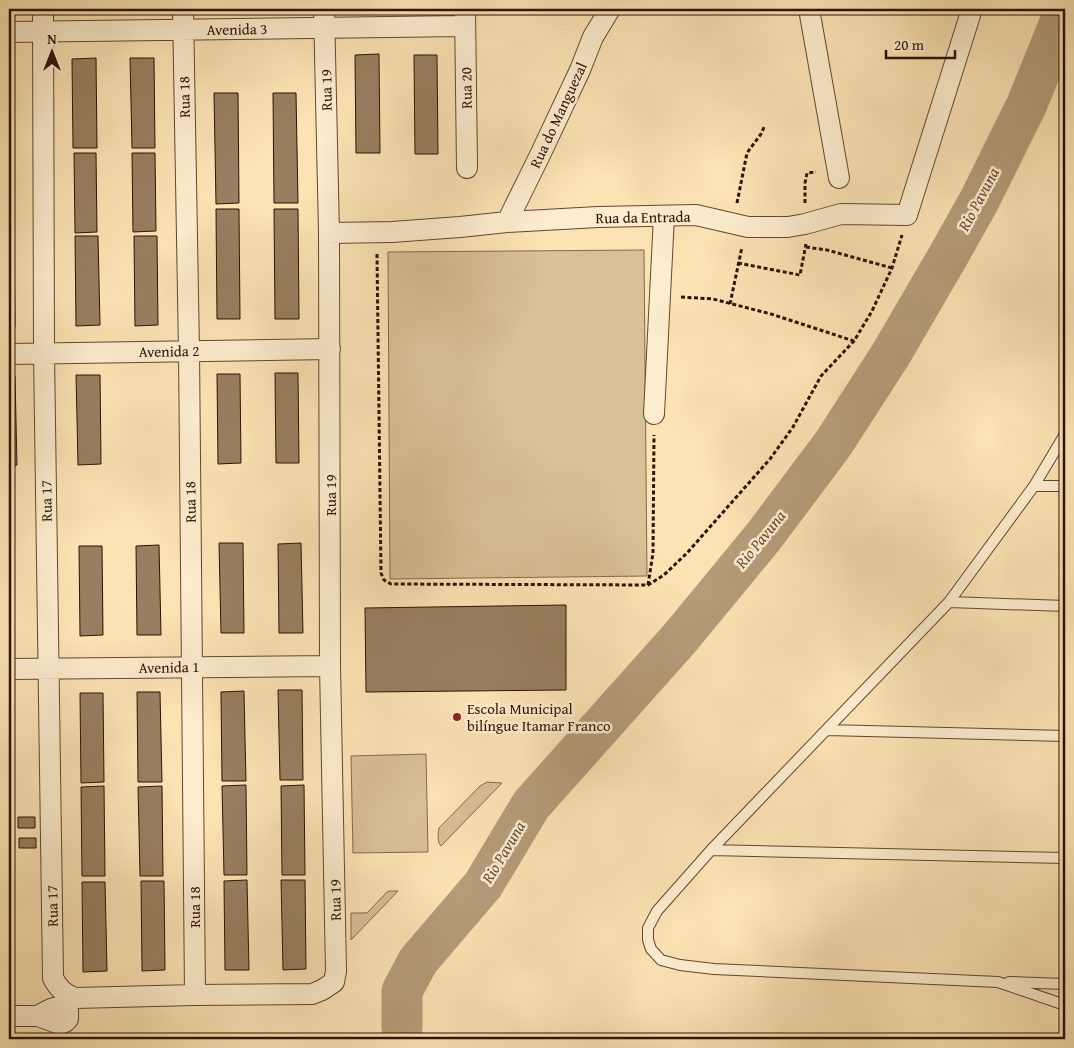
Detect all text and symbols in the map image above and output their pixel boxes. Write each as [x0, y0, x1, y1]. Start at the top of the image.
street label: Avenida 3 [206, 18, 268, 40]
north arrow [28, 28, 78, 78]
scale bar [886, 28, 955, 60]
text: N [47, 29, 57, 49]
text: 20 m [894, 34, 925, 55]
street label: Rua do Manguezal [524, 59, 592, 171]
street label: Rua 20 [455, 67, 477, 109]
street label: Rua 19 [315, 69, 337, 111]
street label: Rua 18 [173, 76, 195, 118]
water label: Rio Pavuna [951, 162, 1005, 236]
street label: Rua da Entrada [595, 206, 691, 228]
street label: Avenida 2 [138, 340, 200, 362]
street label: Rua 19 [320, 474, 341, 516]
street label: Rua 17 [35, 480, 57, 522]
street label: Rua 18 [179, 481, 201, 523]
water label: Rio Pavuna [728, 504, 791, 574]
street label: Avenida 1 [138, 656, 200, 678]
place label: Escola Municipal bilíngue Itamar Franco [467, 698, 611, 736]
marker: Escola Municipal bilíngue Itamar Franco [451, 711, 463, 723]
water label: Rio Pavuna [475, 816, 531, 888]
street label: Rua 19 [324, 879, 346, 921]
street label: Rua 17 [41, 885, 63, 927]
street label: Rua 18 [184, 886, 205, 928]

